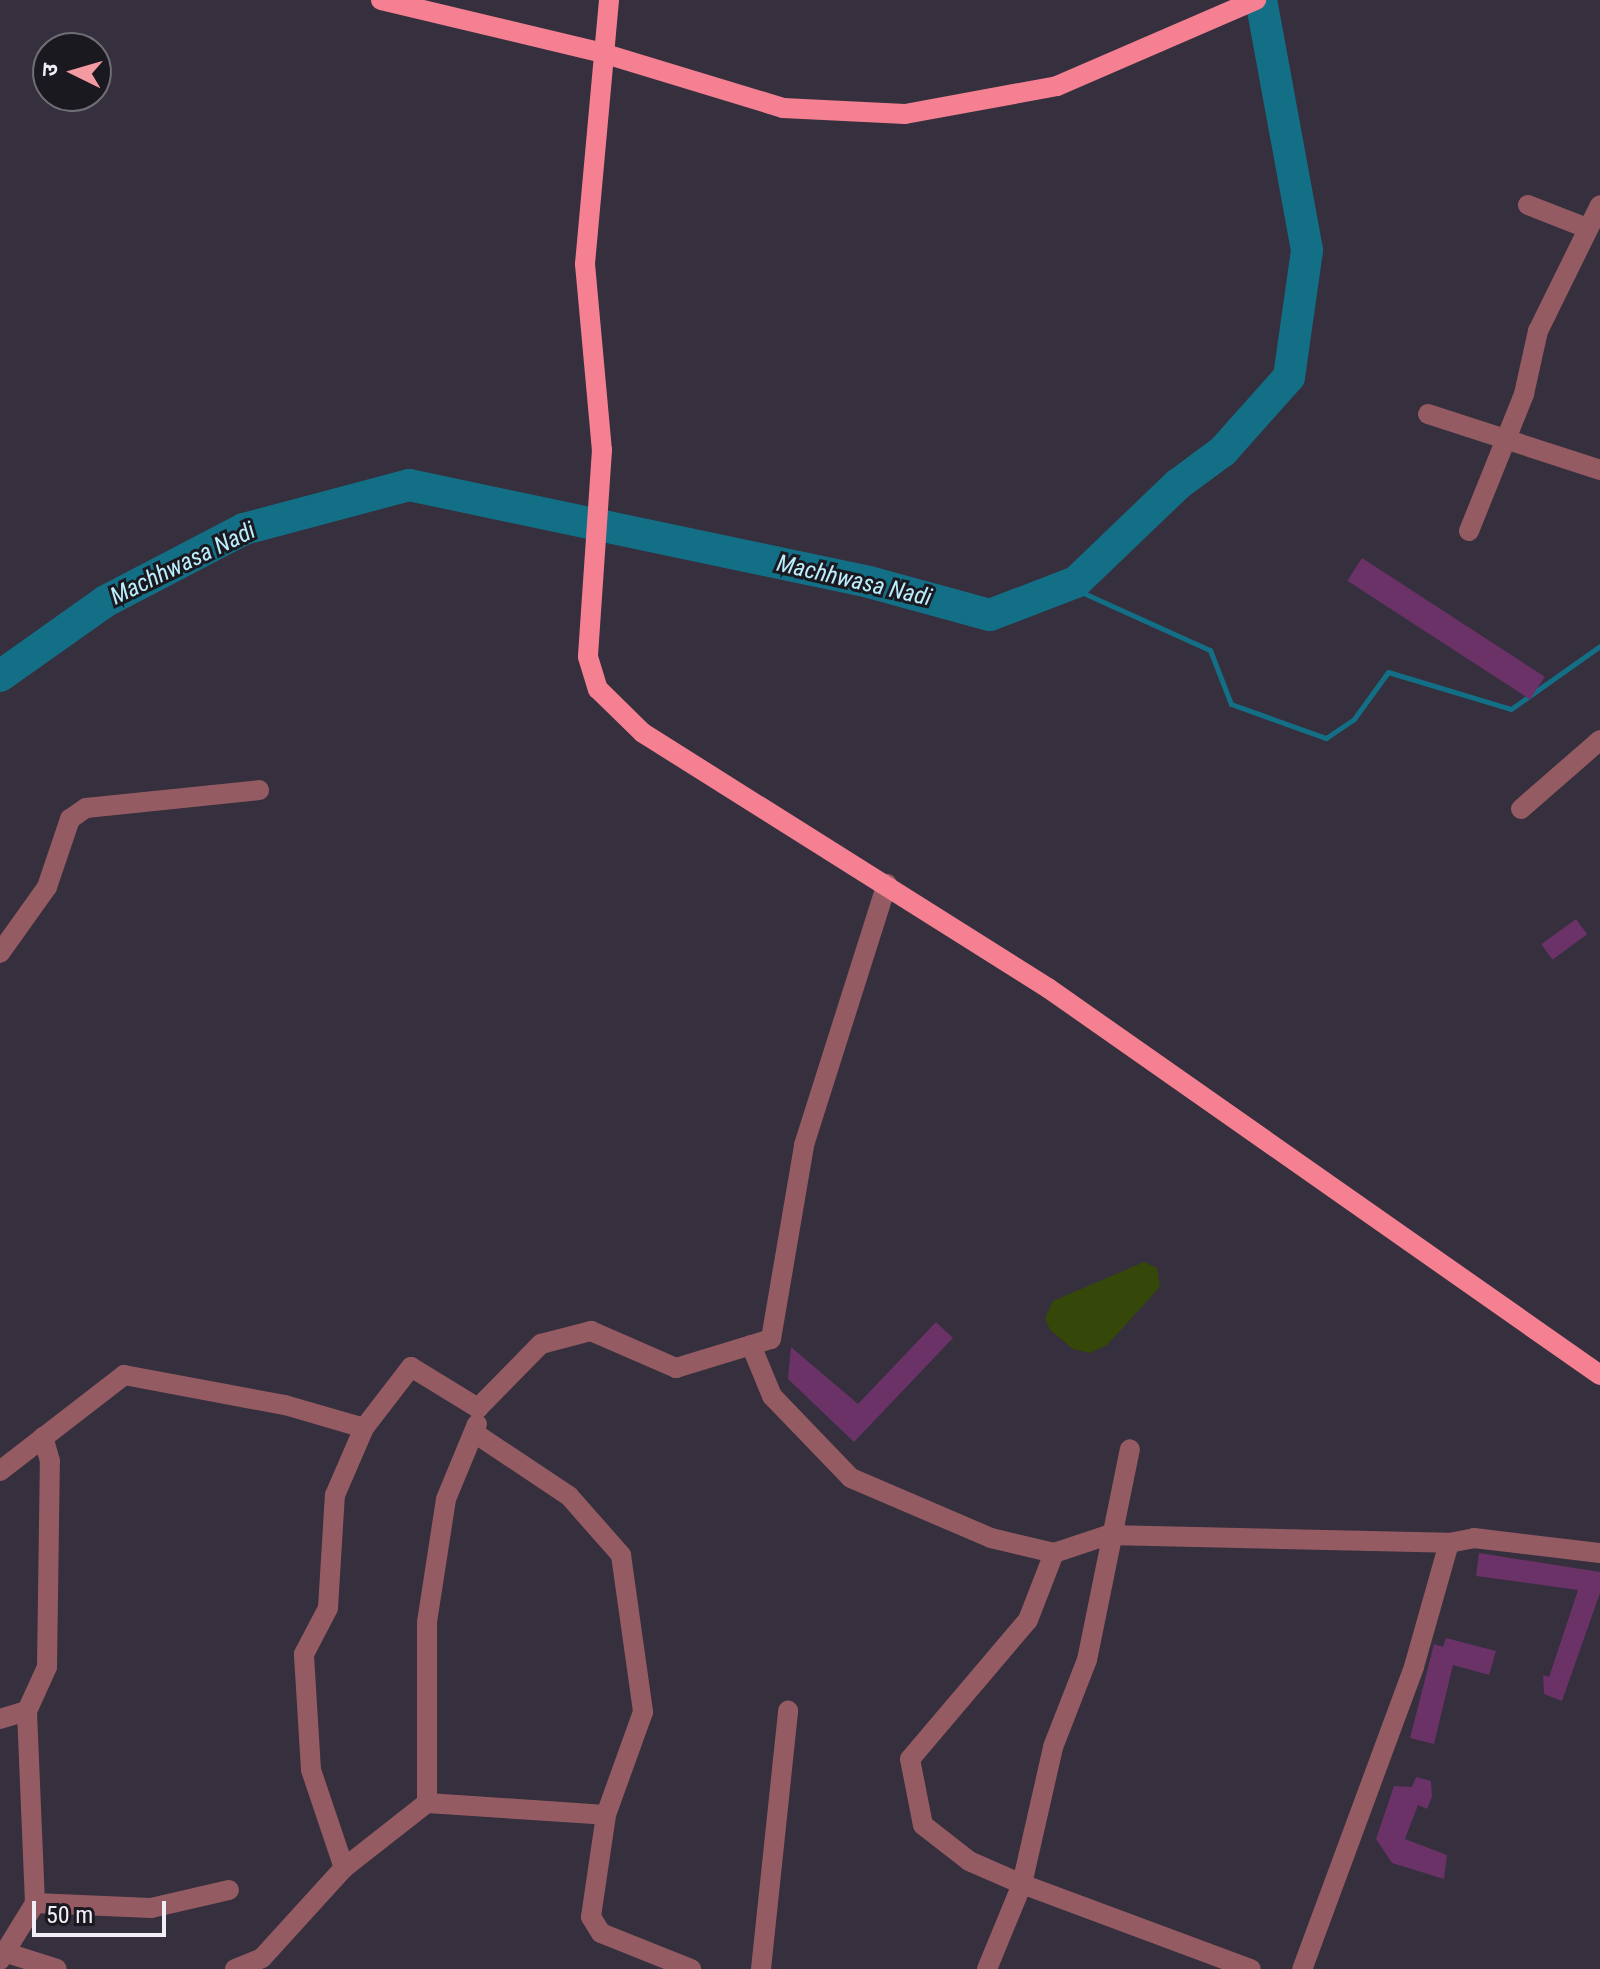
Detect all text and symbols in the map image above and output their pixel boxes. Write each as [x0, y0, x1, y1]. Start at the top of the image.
north arrow [32, 32, 112, 112]
text: उ [37, 63, 63, 78]
water label: Machhwasa Nadi [106, 516, 260, 612]
water label: Machhwasa Nadi [774, 549, 934, 613]
scale bar [36, 1885, 170, 1935]
text: 50 m [46, 1901, 93, 1929]

